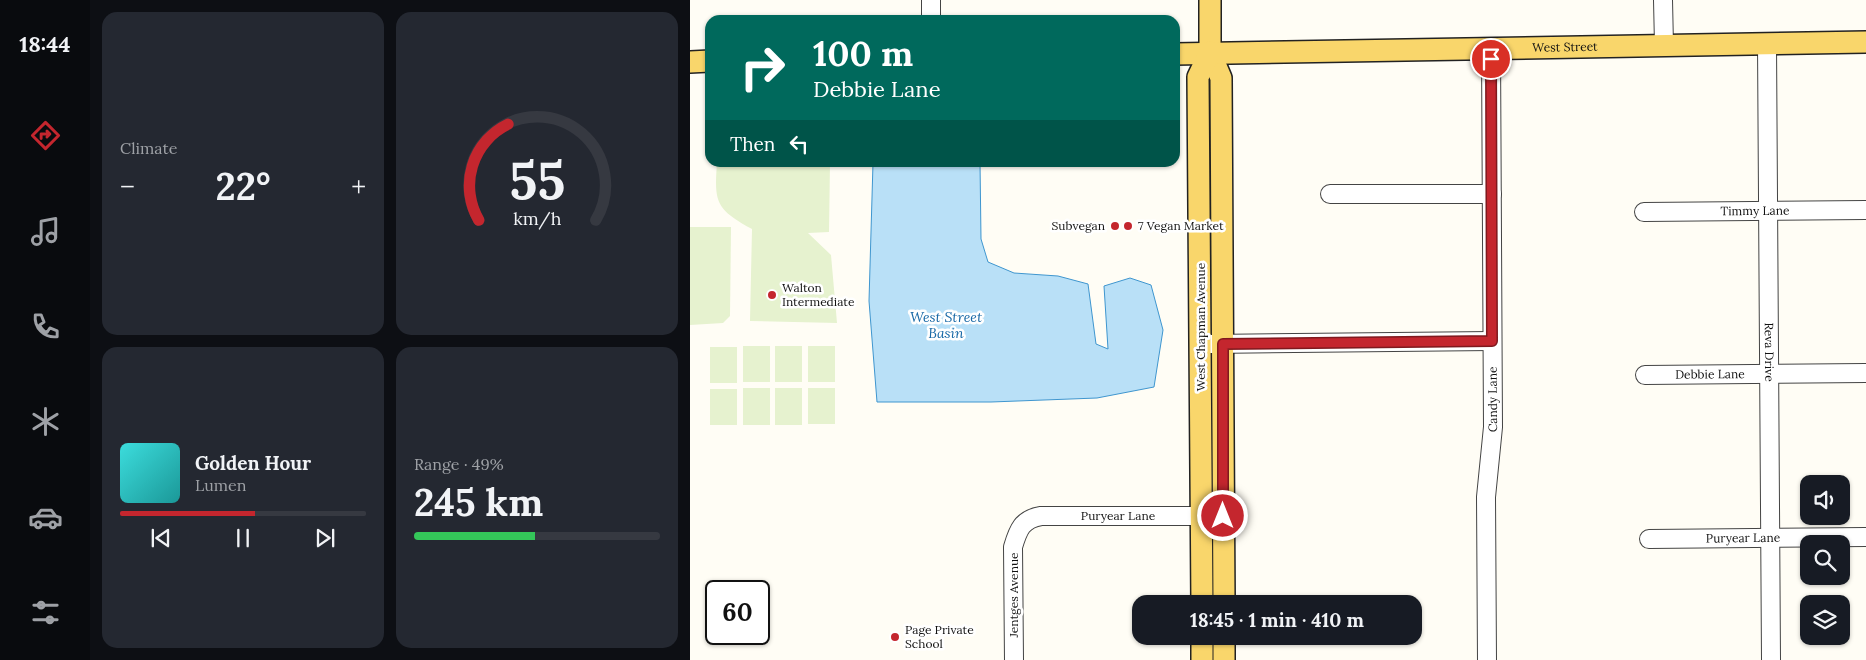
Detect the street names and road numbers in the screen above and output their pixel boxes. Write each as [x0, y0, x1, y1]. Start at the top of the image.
street label: West Street [1532, 39, 1598, 55]
street label: Timmy Lane [1720, 203, 1790, 218]
street label: West Chapman Avenue [1193, 262, 1208, 391]
street label: Reva Drive [1762, 322, 1777, 382]
street label: Candy Lane [1485, 366, 1500, 433]
street label: Debbie Lane [1675, 366, 1745, 382]
street label: Puryear Lane [1081, 508, 1156, 523]
street label: Puryear Lane [1706, 530, 1781, 545]
street label: Jentges Avenue [1006, 552, 1021, 639]

